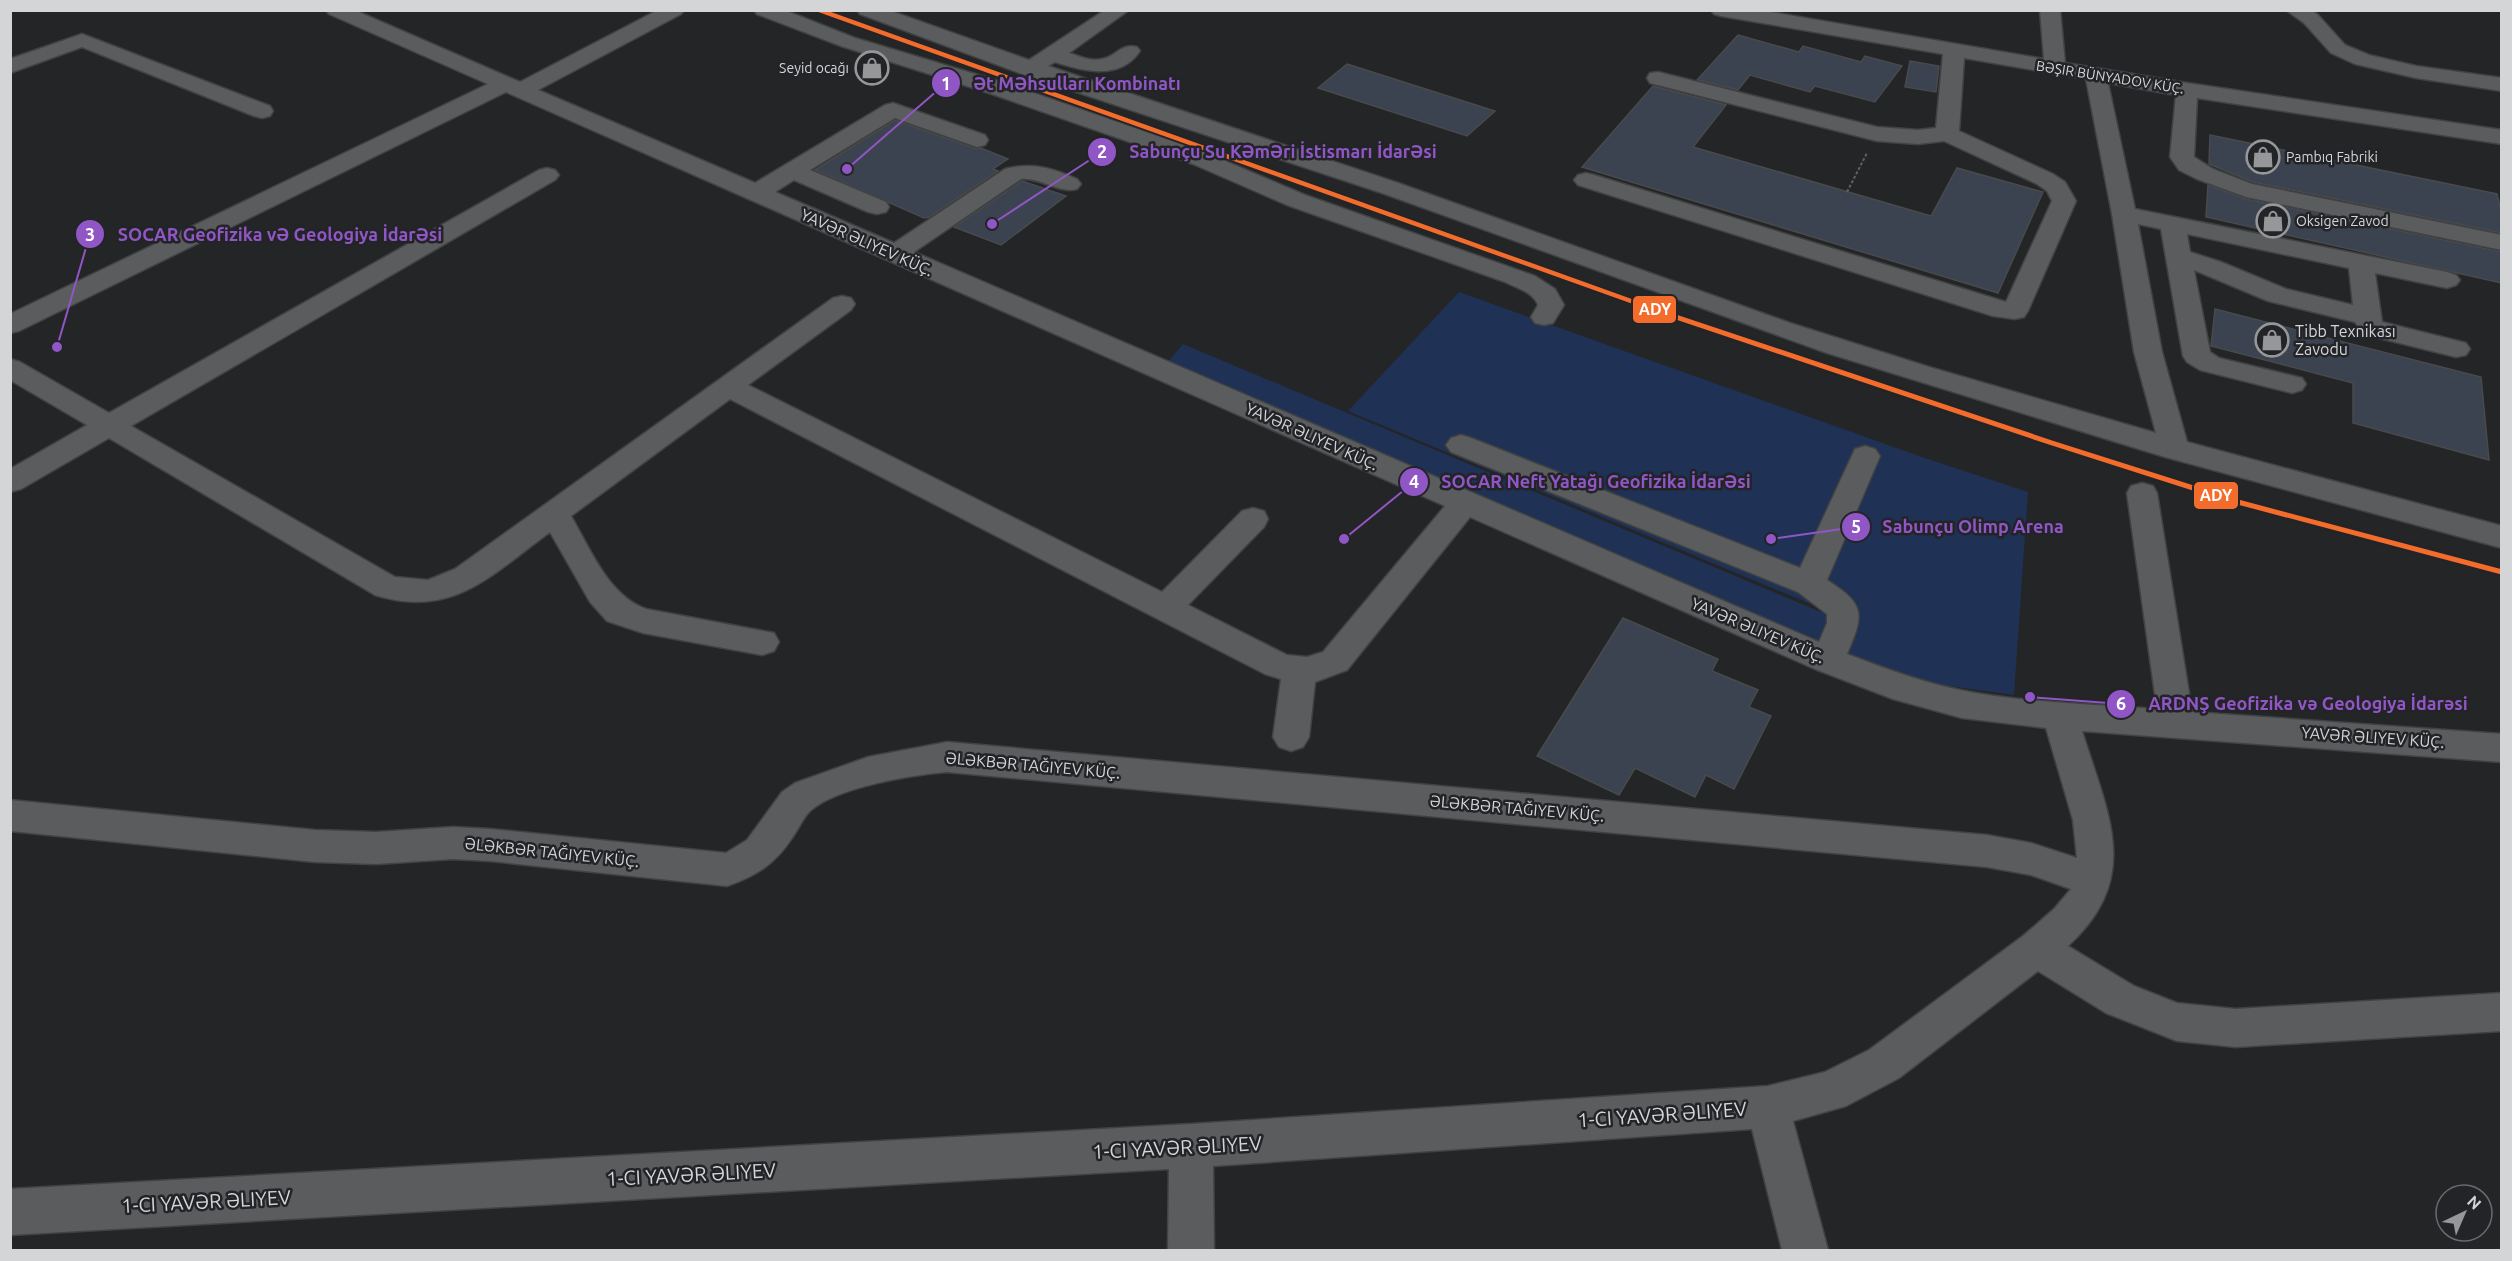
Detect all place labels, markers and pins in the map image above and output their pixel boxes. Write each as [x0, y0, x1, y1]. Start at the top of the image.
shop icon: Seyid ocağı [854, 50, 890, 86]
place label: Seyid ocağı [779, 60, 849, 76]
callout: Ət Məhsulları Kombinatı [931, 65, 1193, 101]
callout: Sabunçu Su Kəməri İstismarı İdarəsi [1087, 134, 1449, 170]
shop icon: Pambıq Fabriki [2245, 139, 2281, 175]
place label: Pambıq Fabriki [2286, 149, 2378, 165]
shop icon: Oksigen Zavod [2255, 203, 2291, 239]
place label: Oksigen Zavod [2296, 213, 2389, 229]
callout: SOCAR Geofizika və Geologiya İdarəsi [75, 216, 454, 252]
shop icon: Tibb Texnikası Zavodu [2254, 322, 2290, 358]
place label: Tibb Texnikası Zavodu [2295, 322, 2396, 358]
callout: SOCAR Neft Yatağı Geofizika İdarəsi [1399, 464, 1762, 500]
callout: Sabunçu Olimp Arena [1841, 509, 2076, 545]
callout: ARDNŞ Geofizika vә Geologiya İdarәsi [2106, 686, 2480, 722]

